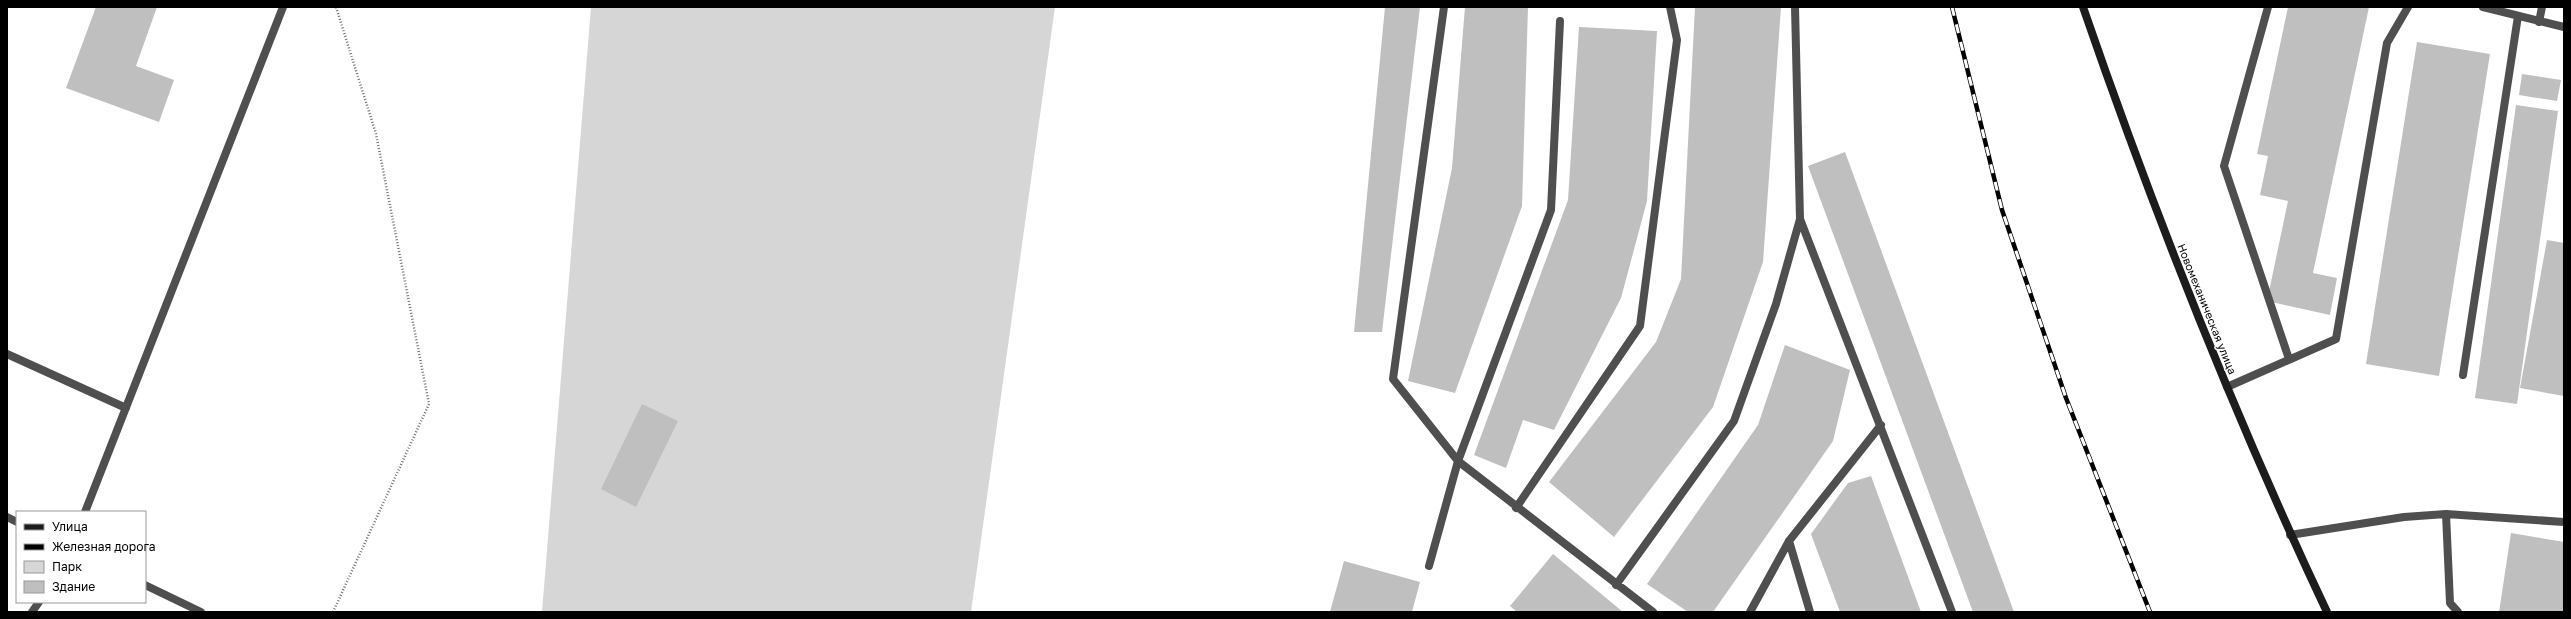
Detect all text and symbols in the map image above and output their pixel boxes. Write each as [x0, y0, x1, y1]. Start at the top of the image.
street label: Новомеханическая улица [2175, 242, 2240, 376]
legend [16, 511, 146, 603]
text: Улица [52, 519, 88, 534]
text: Железная дорога [52, 539, 155, 554]
text: Парк [52, 559, 82, 574]
text: Здание [52, 579, 95, 594]

